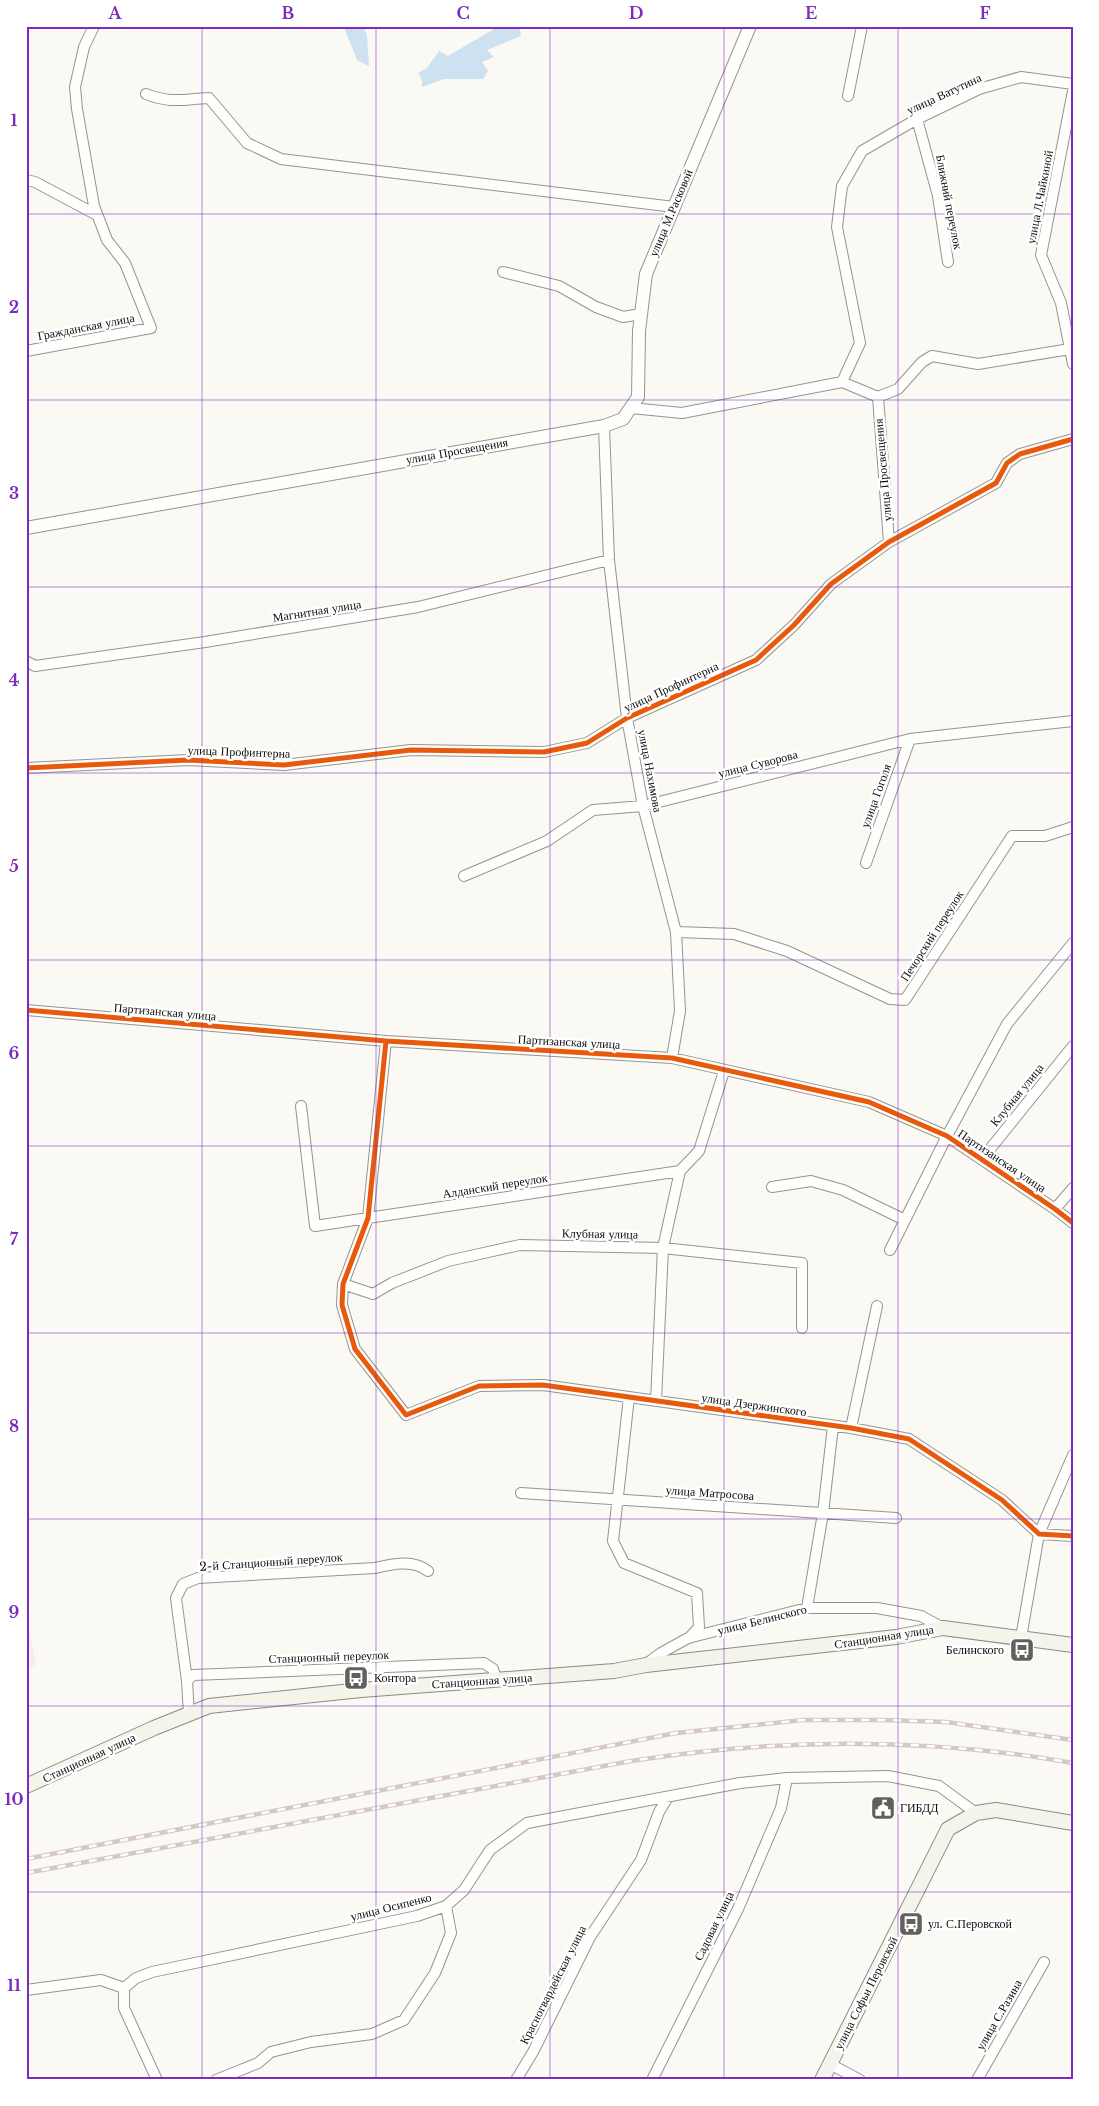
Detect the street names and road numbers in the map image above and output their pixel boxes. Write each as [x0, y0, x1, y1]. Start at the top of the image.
street label: улица Ватутина [904, 69, 984, 117]
street label: улица Л.Чайкиной [1023, 148, 1056, 245]
street label: Ближний переулок [933, 153, 966, 251]
street label: улица М.Расковой [645, 166, 696, 259]
street label: Гражданская улица [36, 310, 136, 343]
street label: улица Просвещения [870, 417, 894, 522]
street label: улица Просвещения [405, 434, 510, 467]
street label: Магнитная улица [272, 596, 363, 625]
street label: улица Профинтерна [621, 658, 721, 715]
street label: улица Нахимова [635, 728, 666, 814]
street label: улица Профинтерна [187, 742, 291, 761]
street label: улица Суворова [717, 746, 800, 781]
street label: улица Гоголя [857, 761, 894, 830]
street label: Печорский переулок [897, 887, 967, 984]
street label: Партизанская улица [113, 1000, 218, 1024]
street label: Партизанская улица [517, 1031, 621, 1052]
street label: Клубная улица [987, 1060, 1047, 1129]
street label: Партизанская улица [955, 1126, 1050, 1196]
street label: Алданский переулок [441, 1170, 549, 1201]
street label: Клубная улица [562, 1225, 639, 1242]
street label: улица Дзержинского [701, 1390, 808, 1419]
street label: улица Матросова [665, 1482, 755, 1503]
street label: 2-й Станционный переулок [199, 1549, 343, 1574]
street label: улица Белинского [716, 1601, 808, 1638]
street label: Станционная улица [833, 1621, 935, 1652]
street label: Станционный переулок [268, 1647, 390, 1666]
street label: Станционная улица [431, 1669, 533, 1691]
street label: Станционная улица [40, 1729, 138, 1786]
street label: Садовая улица [690, 1888, 737, 1963]
street label: улица Осипенко [349, 1889, 433, 1924]
street label: Красногвардейская улица [516, 1922, 589, 2047]
street label: улица Софьи Перовской [831, 1933, 901, 2052]
street label: улица С.Разина [972, 1976, 1025, 2053]

